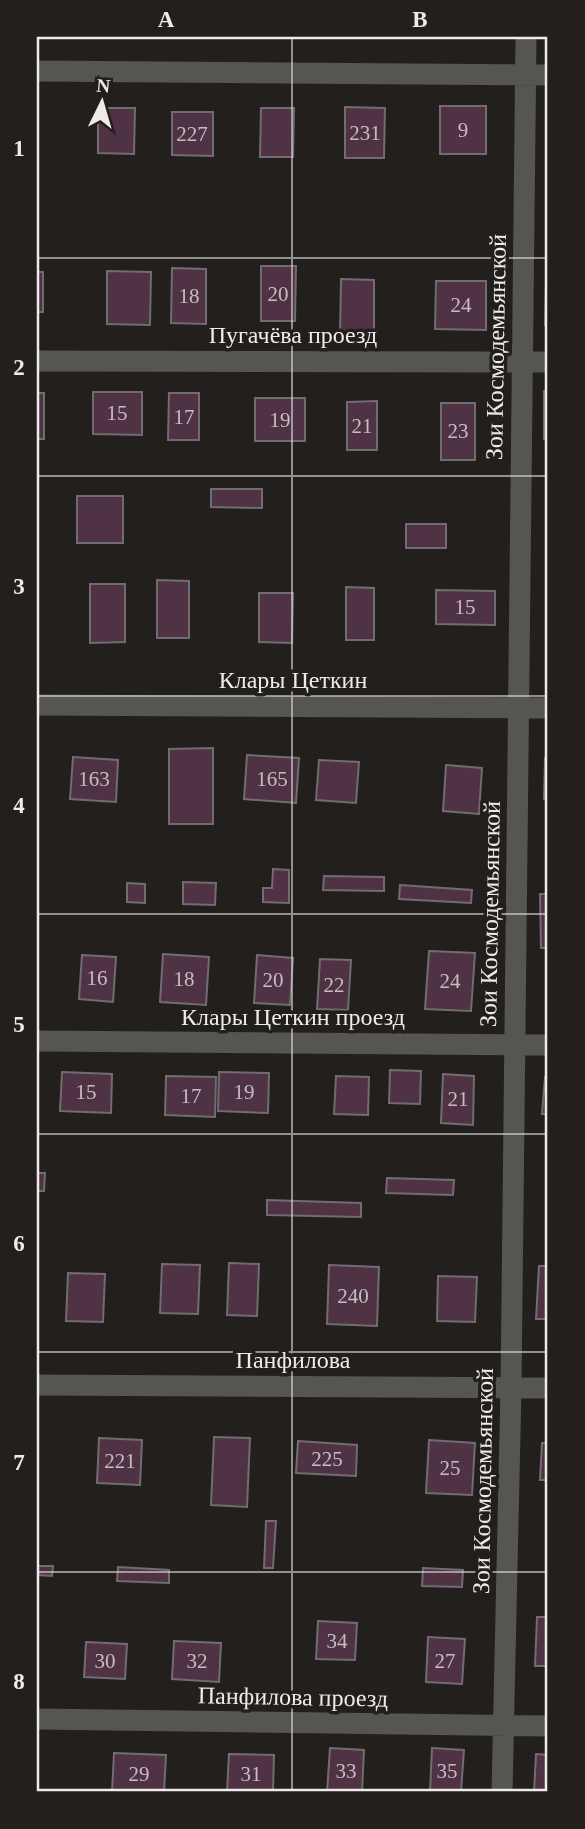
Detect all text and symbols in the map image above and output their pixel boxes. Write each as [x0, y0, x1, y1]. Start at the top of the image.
text: A [158, 7, 175, 32]
text: B [412, 7, 428, 32]
north arrow [66, 66, 136, 136]
text: N [96, 75, 111, 97]
house number: 9 [458, 118, 468, 142]
house number: 231 [349, 121, 381, 145]
house number: 227 [176, 122, 208, 146]
text: 1 [13, 136, 25, 161]
street label: Зои Космодемьянской [481, 234, 511, 460]
house number: 20 [268, 282, 289, 306]
house number: 18 [179, 284, 200, 308]
house number: 24 [451, 293, 472, 317]
street label: Пугачёва проезд [209, 322, 377, 348]
text: 2 [13, 355, 25, 380]
house number: 15 [107, 401, 128, 425]
house number: 17 [174, 405, 195, 429]
house number: 19 [270, 408, 291, 432]
house number: 21 [352, 414, 373, 438]
house number: 23 [448, 419, 469, 443]
text: 3 [13, 574, 25, 599]
house number: 15 [455, 595, 476, 619]
street label: Клары Цеткин [219, 667, 367, 693]
house number: 163 [78, 767, 110, 791]
house number: 165 [256, 767, 288, 791]
text: 4 [13, 793, 25, 818]
street label: Зои Космодемьянской [475, 801, 505, 1027]
house number: 16 [87, 966, 108, 990]
house number: 18 [174, 967, 195, 991]
house number: 20 [263, 968, 284, 992]
house number: 24 [440, 969, 461, 993]
house number: 22 [324, 973, 345, 997]
street label: Клары Цеткин проезд [181, 1004, 405, 1030]
text: 5 [13, 1012, 25, 1037]
house number: 15 [76, 1080, 97, 1104]
house number: 19 [234, 1080, 255, 1104]
house number: 17 [181, 1084, 202, 1108]
house number: 21 [448, 1087, 469, 1111]
text: 6 [13, 1231, 25, 1256]
house number: 240 [337, 1284, 369, 1308]
street label: Панфилова [236, 1347, 351, 1373]
street label: Зои Космодемьянской [468, 1368, 498, 1594]
house number: 225 [311, 1447, 343, 1471]
house number: 221 [104, 1449, 136, 1473]
text: 7 [13, 1450, 25, 1475]
house number: 25 [440, 1456, 461, 1480]
house number: 34 [327, 1629, 348, 1653]
house number: 30 [95, 1649, 116, 1673]
house number: 32 [187, 1649, 208, 1673]
house number: 27 [435, 1649, 456, 1673]
text: 8 [13, 1669, 25, 1694]
street label: Панфилова проезд [198, 1682, 388, 1712]
house number: 33 [336, 1759, 357, 1783]
house number: 35 [437, 1759, 458, 1783]
house number: 29 [129, 1762, 150, 1786]
house number: 31 [241, 1762, 262, 1786]

